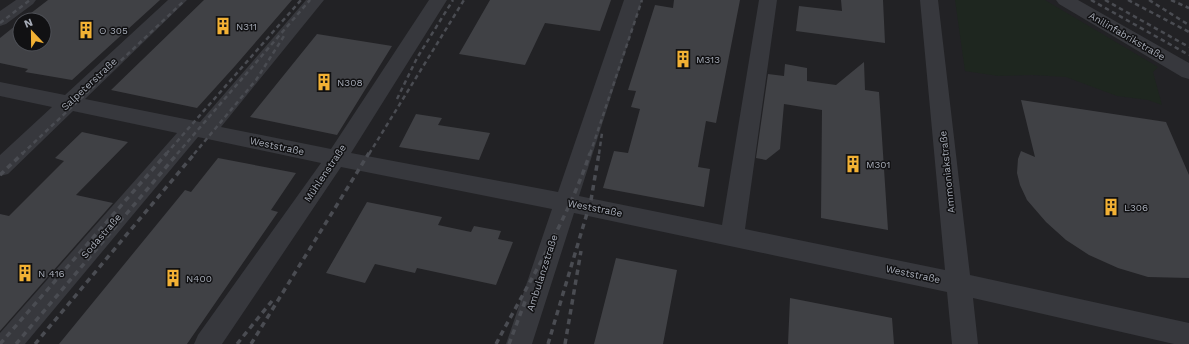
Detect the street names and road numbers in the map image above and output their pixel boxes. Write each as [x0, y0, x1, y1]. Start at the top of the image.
street label: Anilinfabrikstraße [1087, 10, 1167, 62]
street label: Salpeterstraße [59, 55, 119, 112]
street label: Ammoniakstraße [937, 130, 957, 214]
street label: Weststraße [249, 135, 306, 157]
street label: Mühlenstraße [302, 142, 348, 204]
street label: Weststraße [567, 197, 624, 219]
street label: Sodastraße [79, 211, 123, 260]
street label: Ambulanzstraße [524, 233, 560, 313]
street label: Weststraße [885, 263, 942, 285]

